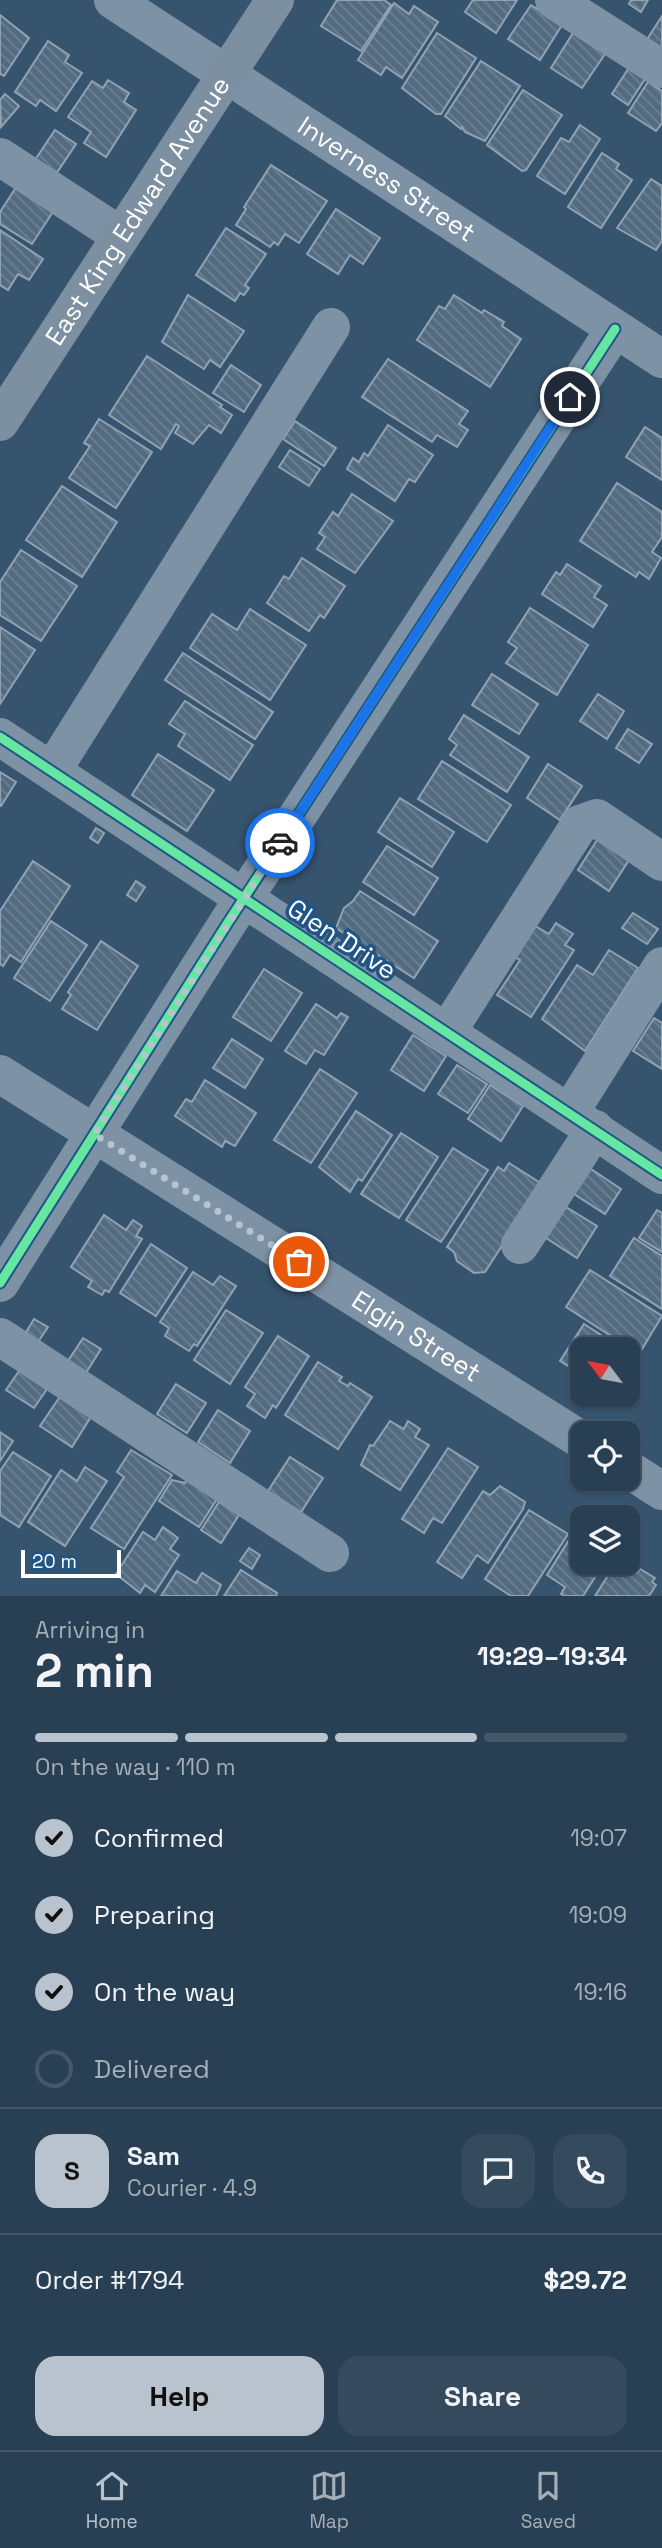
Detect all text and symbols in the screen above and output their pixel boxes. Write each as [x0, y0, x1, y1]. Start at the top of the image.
street label: East King Edward Avenue [38, 70, 238, 352]
street label: Inverness Street [291, 108, 482, 249]
pin [540, 367, 600, 427]
icon: home [551, 378, 589, 416]
courier [245, 808, 315, 878]
icon: car [261, 824, 299, 862]
street label: Glen Drive [281, 891, 403, 987]
pin [269, 1232, 329, 1292]
icon: bag [280, 1243, 318, 1281]
street label: Elgin Street [345, 1283, 487, 1389]
north arrow [570, 1337, 640, 1407]
map controls [570, 1337, 640, 1575]
button: locate [570, 1421, 640, 1491]
button: layers [570, 1505, 640, 1575]
scale bar [21, 1547, 121, 1579]
text: 20 m [32, 1549, 77, 1574]
text: Arriving in [35, 1615, 145, 1645]
text: 19:29–19:34 [477, 1639, 627, 1673]
text: 2 min [35, 1642, 154, 1700]
text: On the way · 110 m [35, 1752, 236, 1782]
icon: check [35, 1819, 73, 1857]
text: Confirmed [94, 1821, 224, 1855]
text: 19:07 [570, 1823, 627, 1853]
icon: check [35, 1896, 73, 1934]
text: Preparing [94, 1898, 215, 1932]
text: 19:09 [569, 1900, 627, 1930]
icon: check [35, 1973, 73, 2011]
text: On the way [94, 1975, 235, 2009]
text: 19:16 [574, 1977, 627, 2007]
text: Delivered [94, 2052, 210, 2086]
button: chat [461, 2134, 535, 2208]
button: phone [553, 2134, 627, 2208]
text: Sam [127, 2139, 180, 2173]
text: S [64, 2154, 80, 2188]
text: Courier · 4.9 [127, 2173, 257, 2203]
text: Order #1794 [35, 2263, 184, 2297]
text: $29.72 [543, 2263, 627, 2297]
button: Help [35, 2356, 324, 2436]
button: Share [338, 2356, 627, 2436]
tab: Home [86, 2467, 138, 2534]
tab: Map [309, 2467, 349, 2534]
tab: Saved [521, 2467, 576, 2534]

